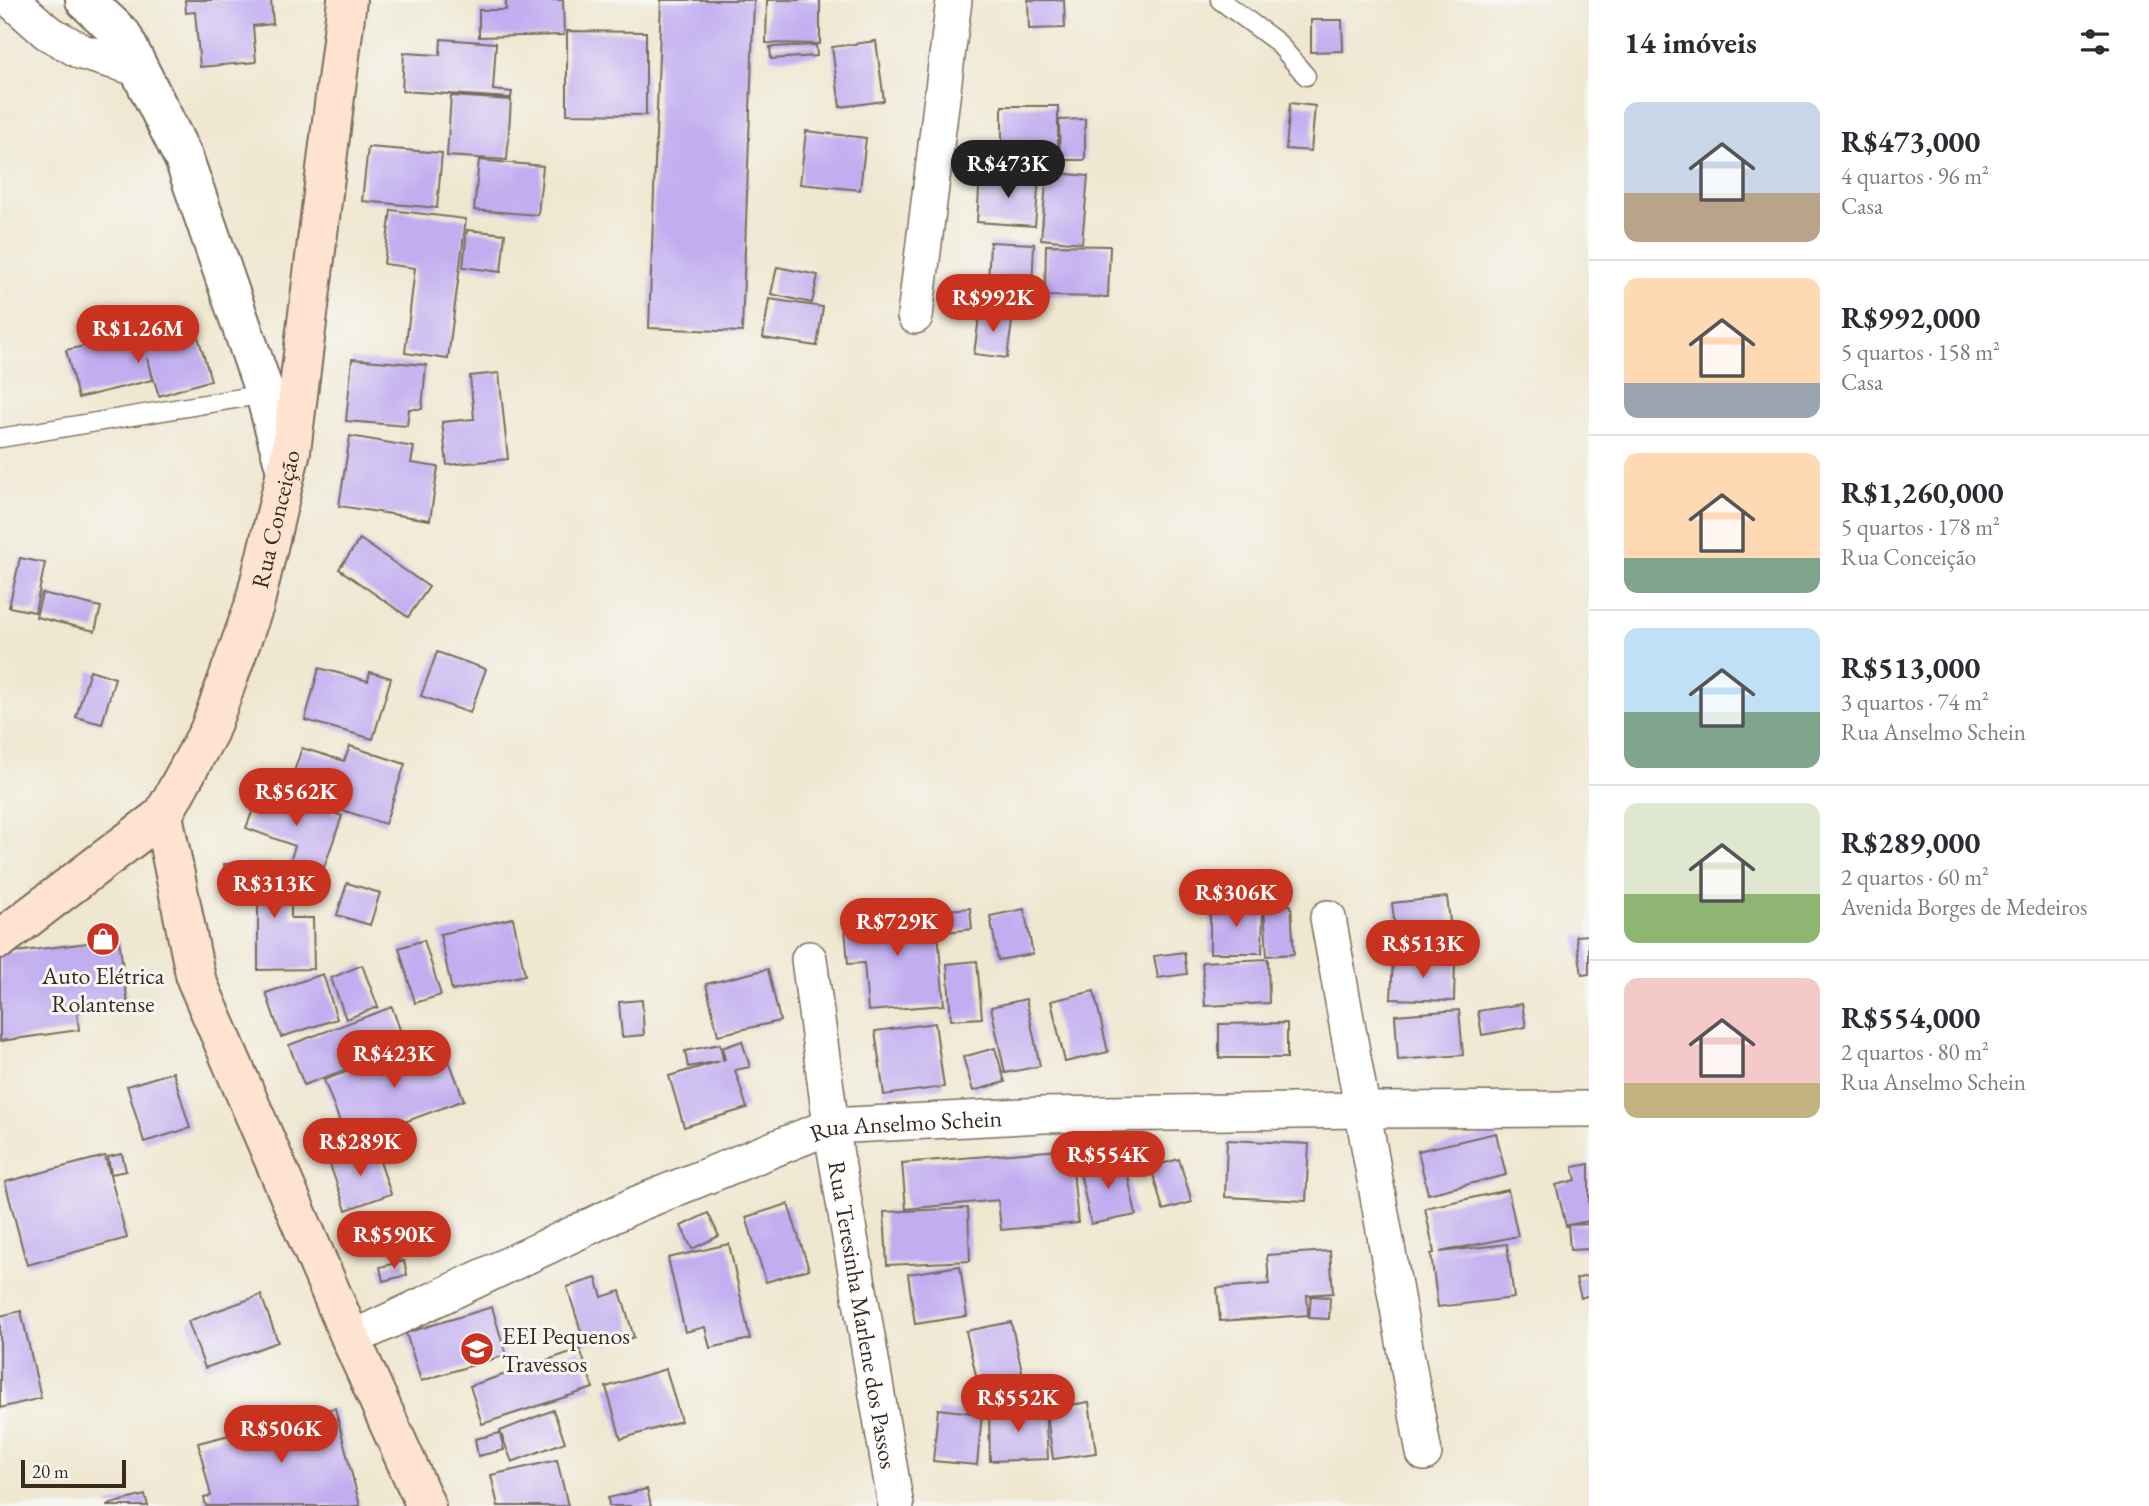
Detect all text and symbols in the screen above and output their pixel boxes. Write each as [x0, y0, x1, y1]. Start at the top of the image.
text: 14 imóveis [1624, 23, 1757, 62]
icon: filters [2076, 23, 2114, 61]
text: R$473,000 [1841, 122, 1980, 161]
icon: home [1680, 130, 1764, 214]
pin: R$473K [951, 140, 1065, 200]
text: R$473K [967, 148, 1049, 178]
text: 4 quartos · 96 m² [1841, 161, 1989, 191]
text: Casa [1841, 191, 1883, 221]
pin: R$992K [936, 274, 1050, 334]
text: R$992K [952, 282, 1034, 312]
text: R$992,000 [1841, 298, 1980, 337]
pin: R$1.26M [73, 306, 203, 365]
icon: home [1680, 306, 1764, 390]
text: R$1.26M [92, 313, 184, 343]
text: 5 quartos · 158 m² [1841, 337, 2000, 367]
text: Casa [1841, 367, 1883, 397]
street label: Rua Conceição [243, 446, 306, 591]
text: R$1,260,000 [1841, 473, 2004, 512]
icon: home [1680, 481, 1764, 565]
text: 5 quartos · 178 m² [1841, 512, 2000, 542]
text: Rua Conceição [1841, 542, 1976, 572]
text: R$513,000 [1841, 648, 1980, 687]
icon: home [1680, 656, 1764, 740]
text: 3 quartos · 74 m² [1841, 687, 1989, 717]
text: Rua Anselmo Schein [1841, 717, 2026, 747]
pin: R$562K [239, 768, 353, 828]
text: R$562K [255, 776, 337, 806]
text: R$289,000 [1841, 823, 1980, 862]
icon: home [1680, 831, 1764, 915]
pin: R$313K [217, 860, 331, 920]
text: 2 quartos · 60 m² [1841, 862, 1989, 892]
text: R$313K [233, 868, 315, 898]
pin: R$306K [1179, 870, 1293, 929]
text: R$306K [1195, 877, 1277, 907]
text: Avenida Borges de Medeiros [1841, 892, 2088, 922]
pin: R$729K [840, 898, 954, 958]
text: R$729K [856, 906, 938, 936]
shop icon: Auto Elétrica Rolantense [84, 920, 122, 958]
pin: R$513K [1366, 920, 1480, 980]
text: R$513K [1382, 928, 1464, 958]
place label: Auto Elétrica Rolantense [41, 960, 165, 1019]
text: R$554,000 [1841, 998, 1980, 1037]
icon: home [1680, 1006, 1764, 1090]
pin: R$423K [337, 1030, 451, 1090]
text: 2 quartos · 80 m² [1841, 1037, 1989, 1067]
text: R$423K [353, 1038, 435, 1068]
text: Rua Anselmo Schein [1841, 1067, 2026, 1097]
street label: Rua Anselmo Schein [805, 1102, 1003, 1149]
pin: R$289K [303, 1118, 417, 1178]
text: R$289K [319, 1126, 401, 1156]
pin: R$554K [1051, 1132, 1165, 1191]
text: R$554K [1067, 1139, 1149, 1169]
street label: Rua Teresinha Marlene dos Passos [822, 1159, 905, 1471]
pin: R$590K [337, 1212, 451, 1271]
text: R$590K [353, 1219, 435, 1249]
place label: EEI Pequenos Travessos [502, 1320, 630, 1379]
school or university icon: EEI Pequenos Travessos [458, 1330, 496, 1368]
pin: R$552K [961, 1374, 1075, 1434]
text: R$552K [977, 1382, 1059, 1412]
pin: R$506K [224, 1406, 338, 1465]
text: R$506K [240, 1413, 322, 1443]
scale bar [21, 1457, 126, 1489]
text: 20 m [32, 1459, 69, 1484]

